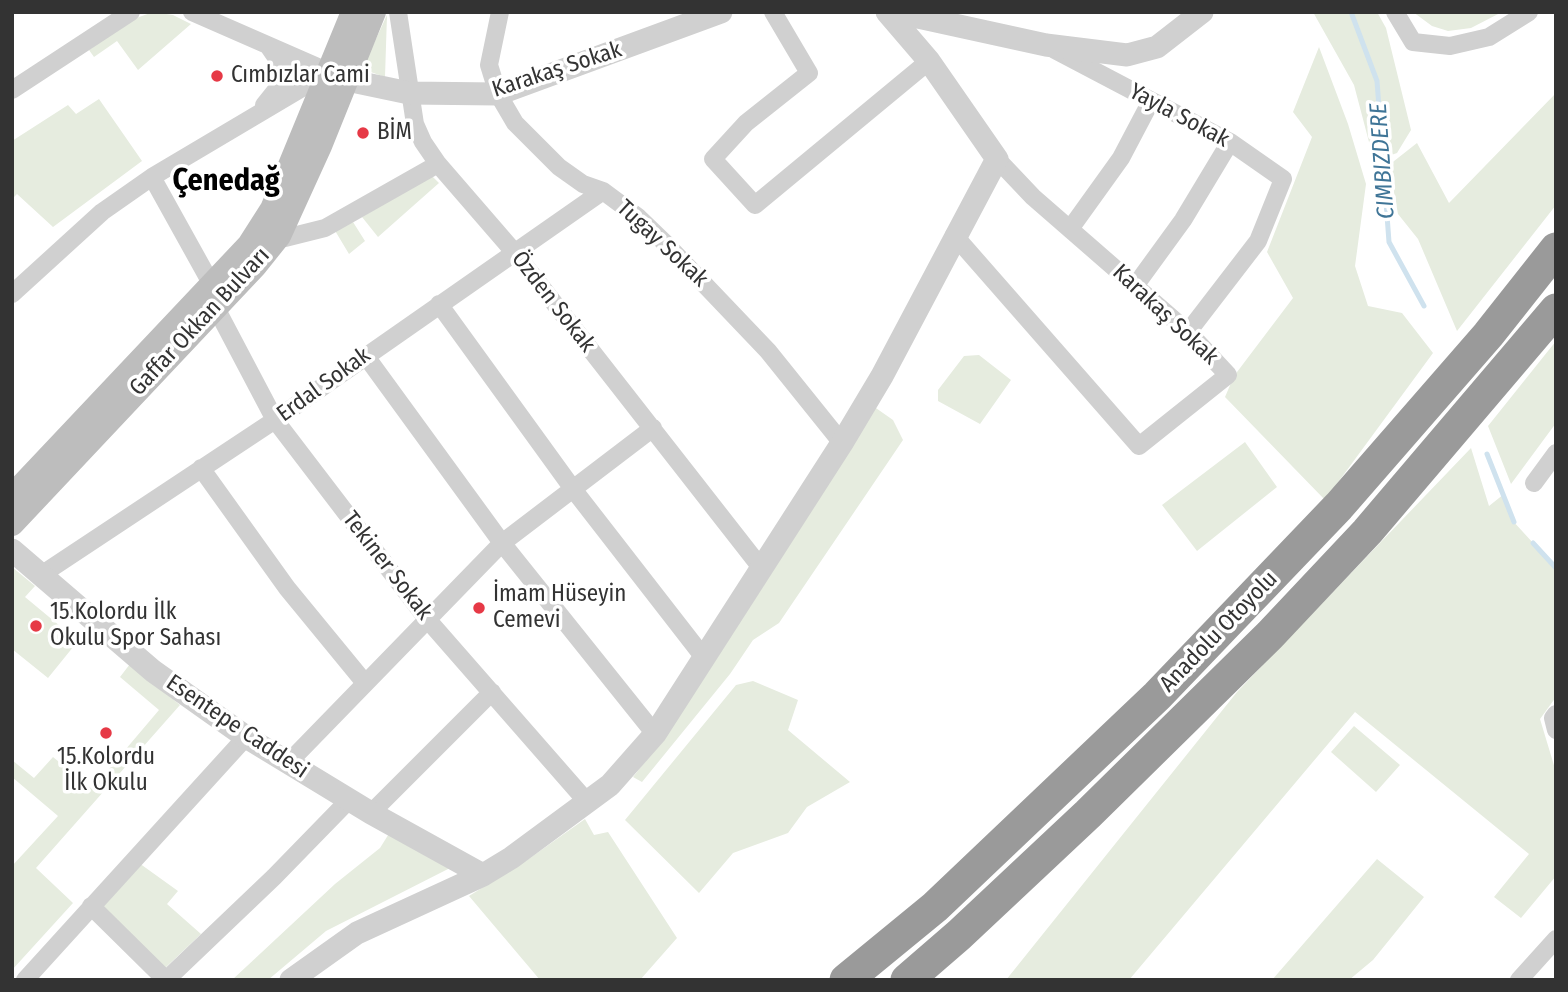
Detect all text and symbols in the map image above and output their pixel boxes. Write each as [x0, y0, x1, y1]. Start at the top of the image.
street label: Karakaş Sokak [489, 36, 625, 104]
place label: Cımbızlar Cami [231, 62, 370, 90]
marker: Cımbızlar Cami [209, 68, 225, 84]
street label: Yayla Sokak [1124, 78, 1234, 154]
water label: CIMBIZDERE [1365, 102, 1401, 220]
place label: BİM [377, 119, 412, 147]
marker: BİM [355, 125, 371, 141]
district label: Çenedağ [172, 164, 280, 200]
street label: Tugay Sokak [611, 195, 713, 293]
street label: Gaffar Okkan Bulvarı [124, 242, 276, 402]
street label: Özden Sokak [505, 246, 601, 358]
street label: Karakaş Sokak [1106, 259, 1224, 371]
street label: Erdal Sokak [272, 342, 376, 428]
street label: Tekiner Sokak [336, 506, 438, 626]
street label: Anadolu Otoyolu [1154, 566, 1284, 698]
place label: İmam Hüseyin Cemevi [493, 581, 626, 635]
place label: 15.Kolordu İlk Okulu Spor Sahası [50, 599, 221, 653]
marker: İmam Hüseyin Cemevi [471, 600, 487, 616]
marker: 15.Kolordu İlk Okulu Spor Sahası [28, 618, 44, 634]
street label: Esentepe Caddesi [161, 669, 313, 785]
marker: 15.Kolordu İlk Okulu [98, 725, 114, 741]
place label: 15.Kolordu İlk Okulu [57, 744, 155, 798]

